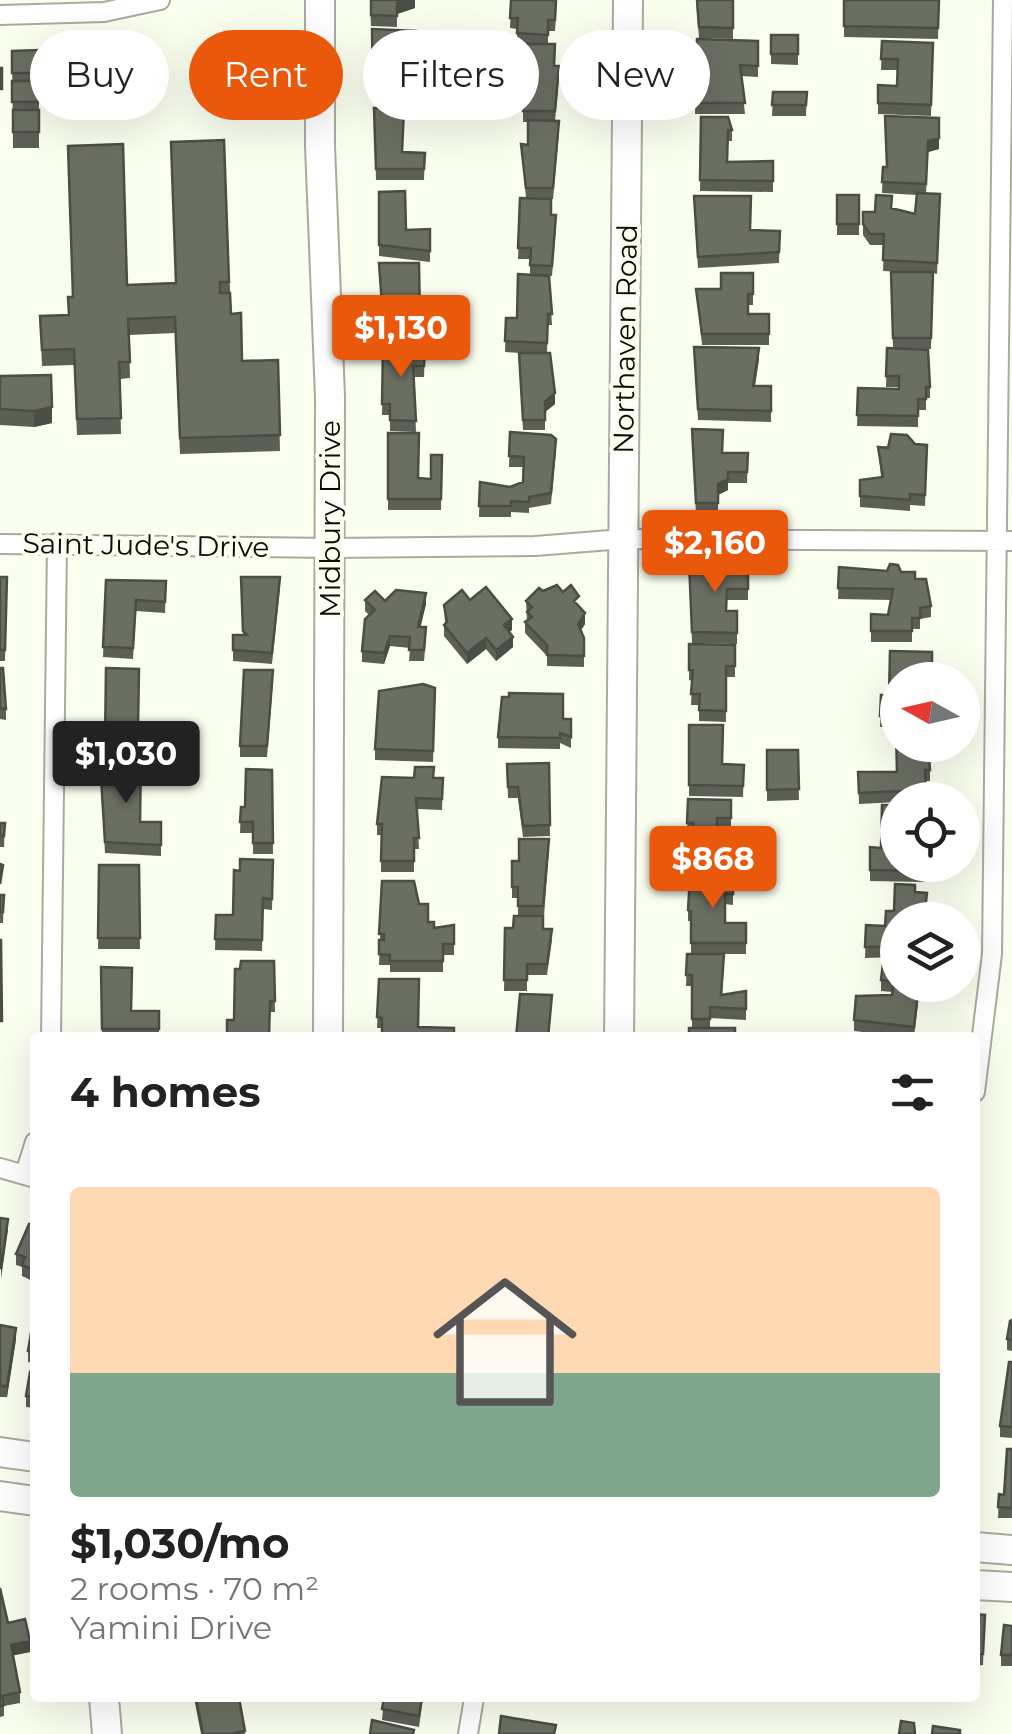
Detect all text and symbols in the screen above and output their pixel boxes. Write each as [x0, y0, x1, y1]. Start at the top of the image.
chip: Buy [30, 30, 169, 120]
chip: Rent [189, 30, 343, 120]
chip: Filters [363, 30, 539, 120]
chip: New [559, 30, 710, 120]
street label: Northaven Road [606, 224, 644, 454]
pin: $1,130 [320, 295, 482, 380]
text: $1,130 [354, 308, 448, 347]
street label: Midbury Drive [313, 420, 347, 618]
pin: $2,160 [634, 510, 796, 595]
text: $2,160 [664, 523, 766, 562]
street label: Saint Jude's Drive [22, 526, 270, 564]
north arrow [880, 662, 980, 762]
map controls [880, 662, 980, 1002]
pin: $1,030 [45, 721, 207, 806]
text: $1,030 [75, 734, 177, 773]
button: locate [880, 782, 980, 882]
pin: $868 [654, 826, 772, 911]
text: $868 [671, 839, 755, 878]
button: layers [880, 902, 980, 1002]
icon: filters [885, 1065, 940, 1120]
text: 4 homes [70, 1066, 261, 1118]
icon: home [415, 1252, 595, 1432]
text: $1,030/mo [70, 1517, 289, 1569]
text: 2 rooms · 70 m² [70, 1569, 319, 1608]
text: Yamini Drive [70, 1608, 272, 1647]

